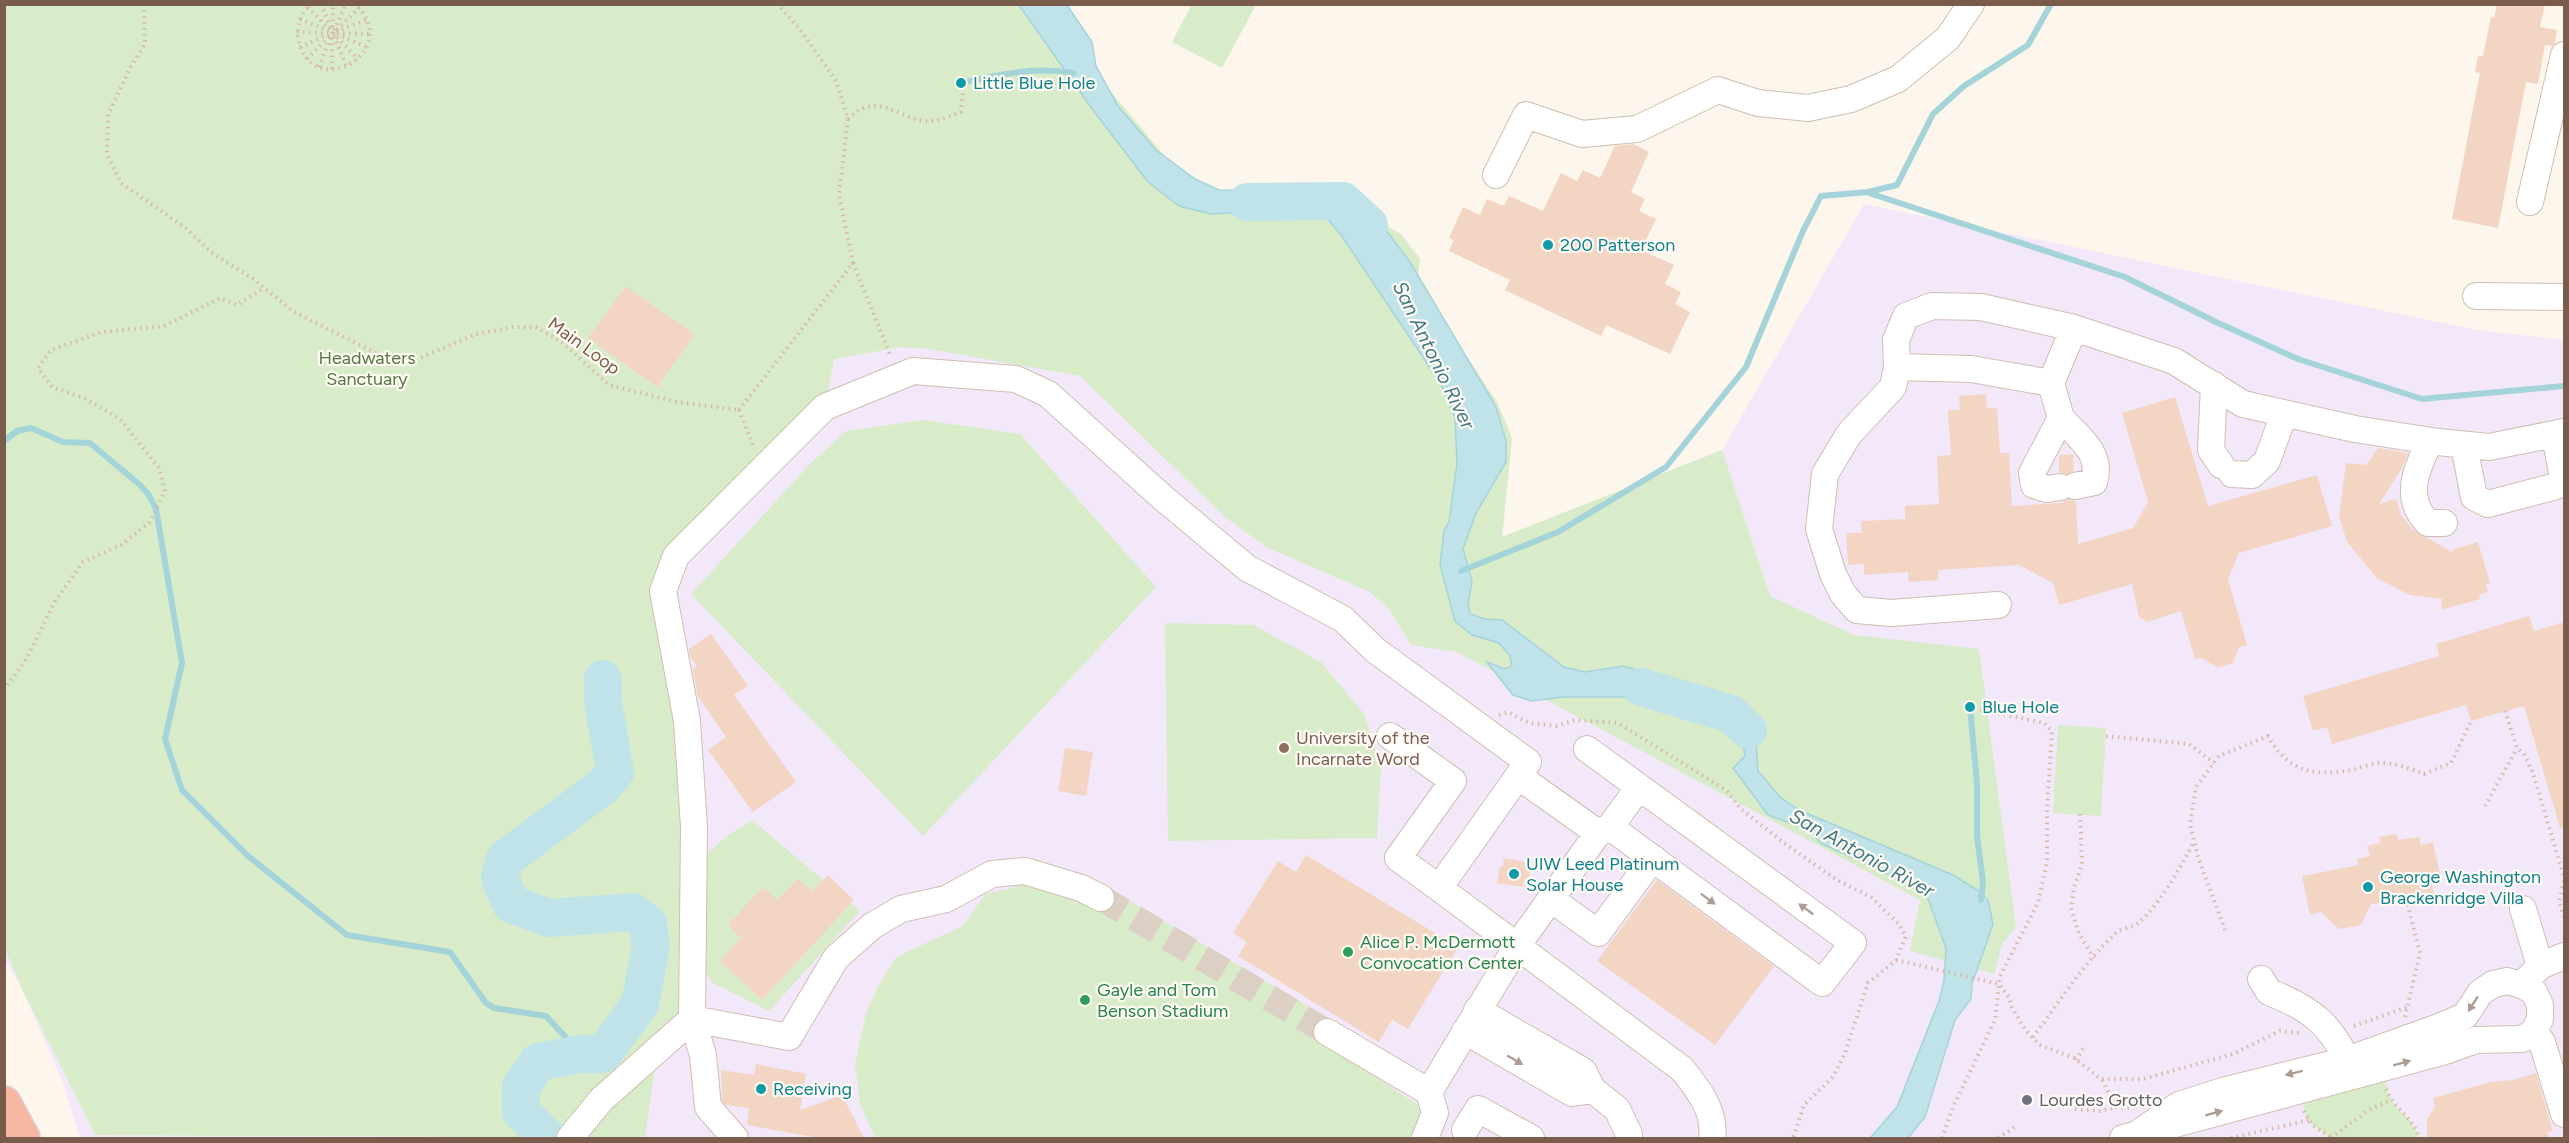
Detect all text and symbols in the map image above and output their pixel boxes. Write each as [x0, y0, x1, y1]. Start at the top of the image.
place label: Little Blue Hole [973, 72, 1096, 94]
marker: Little Blue Hole [954, 76, 968, 90]
place label: 200 Patterson [1560, 234, 1675, 256]
marker: 200 Patterson [1541, 238, 1555, 252]
water label: San Antonio River [1388, 277, 1481, 434]
street label: Main Loop [544, 312, 624, 380]
park label: Headwaters Sanctuary [318, 347, 416, 390]
place label: Blue Hole [1982, 696, 2059, 718]
marker: Blue Hole [1963, 700, 1977, 714]
place label: University of the Incarnate Word [1296, 727, 1430, 770]
marker: University of the Incarnate Word [1277, 741, 1291, 755]
water label: San Antonio River [1785, 803, 1940, 903]
place label: UIW Leed Platinum Solar House [1526, 853, 1679, 896]
place label: George Washington Brackenridge Villa [2380, 866, 2541, 909]
marker: UIW Leed Platinum Solar House [1507, 867, 1521, 881]
marker: George Washington Brackenridge Villa [2361, 880, 2375, 894]
one-way arrow [1700, 893, 1716, 905]
one-way arrow [1798, 903, 1814, 915]
place label: Alice P. McDermott Convocation Center [1360, 931, 1523, 974]
marker: Alice P. McDermott Convocation Center [1341, 945, 1355, 959]
place label: Gayle and Tom Benson Stadium [1097, 979, 1228, 1022]
marker: Gayle and Tom Benson Stadium [1078, 993, 1092, 1007]
one-way arrow [2468, 996, 2479, 1012]
one-way arrow [1507, 1055, 1524, 1065]
one-way arrow [2393, 1057, 2411, 1067]
one-way arrow [2285, 1069, 2303, 1078]
place label: Receiving [773, 1078, 852, 1100]
marker: Receiving [754, 1082, 768, 1096]
place label: Lourdes Grotto [2039, 1089, 2162, 1111]
marker: Lourdes Grotto [2020, 1093, 2034, 1107]
one-way arrow [2205, 1108, 2223, 1118]

